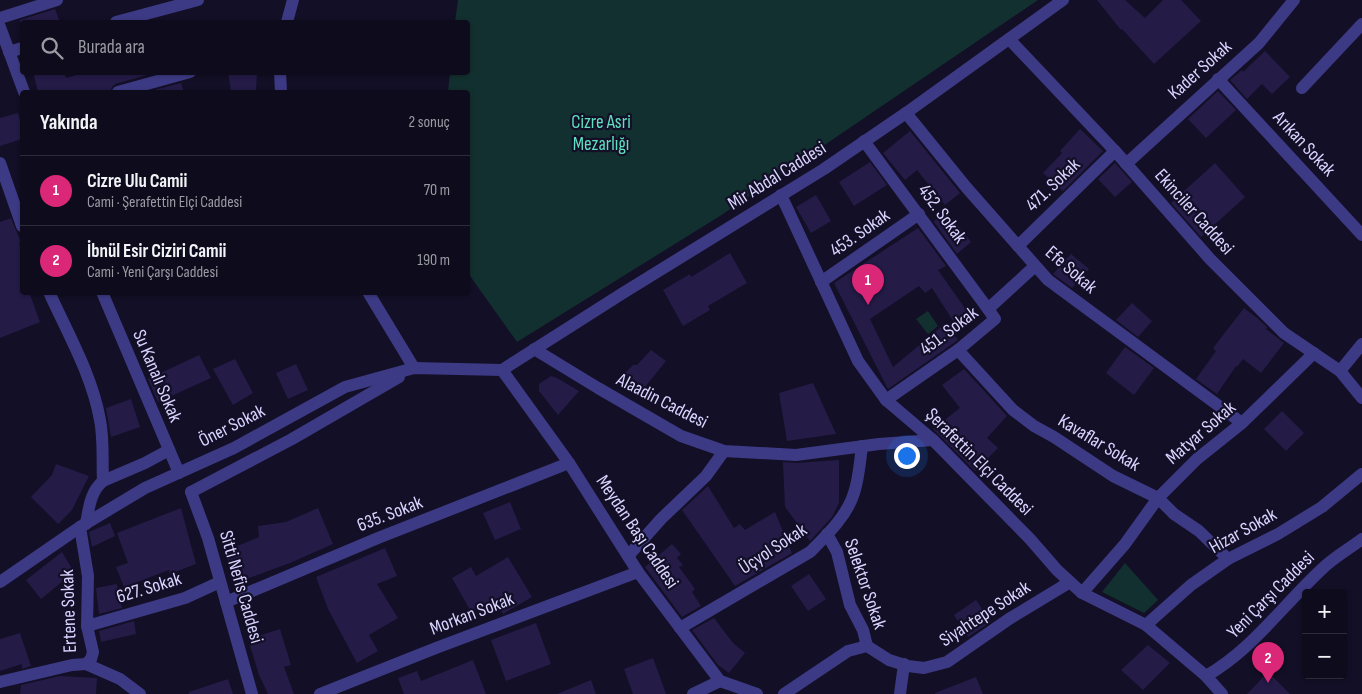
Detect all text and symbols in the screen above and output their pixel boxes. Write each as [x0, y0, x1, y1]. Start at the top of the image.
search box [20, 20, 470, 75]
icon: search [38, 34, 66, 62]
street label: Kader Sokak [1163, 35, 1237, 105]
text: Burada ara [78, 36, 145, 59]
street label: Arıkan Sokak [1267, 106, 1341, 182]
text: Yakında [40, 110, 97, 135]
park label: Cizre Asri Mezarlığı [571, 111, 631, 156]
text: 2 sonuç [409, 113, 450, 132]
street label: Mir Abdal Caddesi [724, 137, 830, 215]
street label: 471. Sokak [1021, 153, 1086, 217]
street label: Ekinciler Caddesi [1149, 164, 1239, 260]
text: Cizre Ulu Camii [87, 170, 187, 193]
street label: 452. Sokak [913, 180, 972, 249]
text: 1 [53, 181, 59, 200]
text: 70 m [424, 181, 450, 200]
text: Cami · Şerafettin Elçi Caddesi [87, 193, 242, 212]
street label: 453. Sokak [826, 204, 895, 262]
text: İbnül Esir Ciziri Camii [87, 240, 226, 263]
street label: Efe Sokak [1040, 241, 1102, 299]
text: 2 [52, 251, 60, 270]
text: 190 m [417, 251, 450, 270]
text: Cami · Yeni Çarşı Caddesi [87, 263, 218, 282]
pin: 1 [852, 264, 884, 305]
street label: 451. Sokak [915, 301, 983, 360]
street label: Su Kanalı Sokak [127, 326, 187, 426]
street label: Alaadin Caddesi [612, 368, 711, 434]
street label: Matyar Sokak [1161, 396, 1241, 470]
street label: Öner Sokak [195, 399, 270, 452]
street label: Şerafettin Elçi Caddesi [920, 403, 1038, 521]
street label: Kavaflar Sokak [1054, 409, 1145, 477]
your location [894, 443, 920, 469]
street label: Meydan Başı Caddesi [591, 471, 683, 593]
street label: 635. Sokak [354, 491, 427, 537]
street label: Hizar Sokak [1205, 503, 1281, 559]
street label: Üçyol Sokak [735, 518, 812, 579]
street label: Sitti Nefis Caddesi [214, 528, 268, 646]
street label: Selektor Sokak [839, 536, 891, 633]
street label: Yeni Çarşı Caddesi [1223, 547, 1319, 643]
street label: 627. Sokak [114, 567, 185, 609]
street label: Ertene Sokak [56, 568, 82, 653]
street label: Siyahtepe Sokak [935, 576, 1035, 652]
street label: Morkan Sokak [427, 587, 518, 641]
map controls [1302, 589, 1347, 679]
button: + [1302, 589, 1347, 634]
button: − [1302, 634, 1347, 679]
pin: 2 [1252, 642, 1284, 683]

